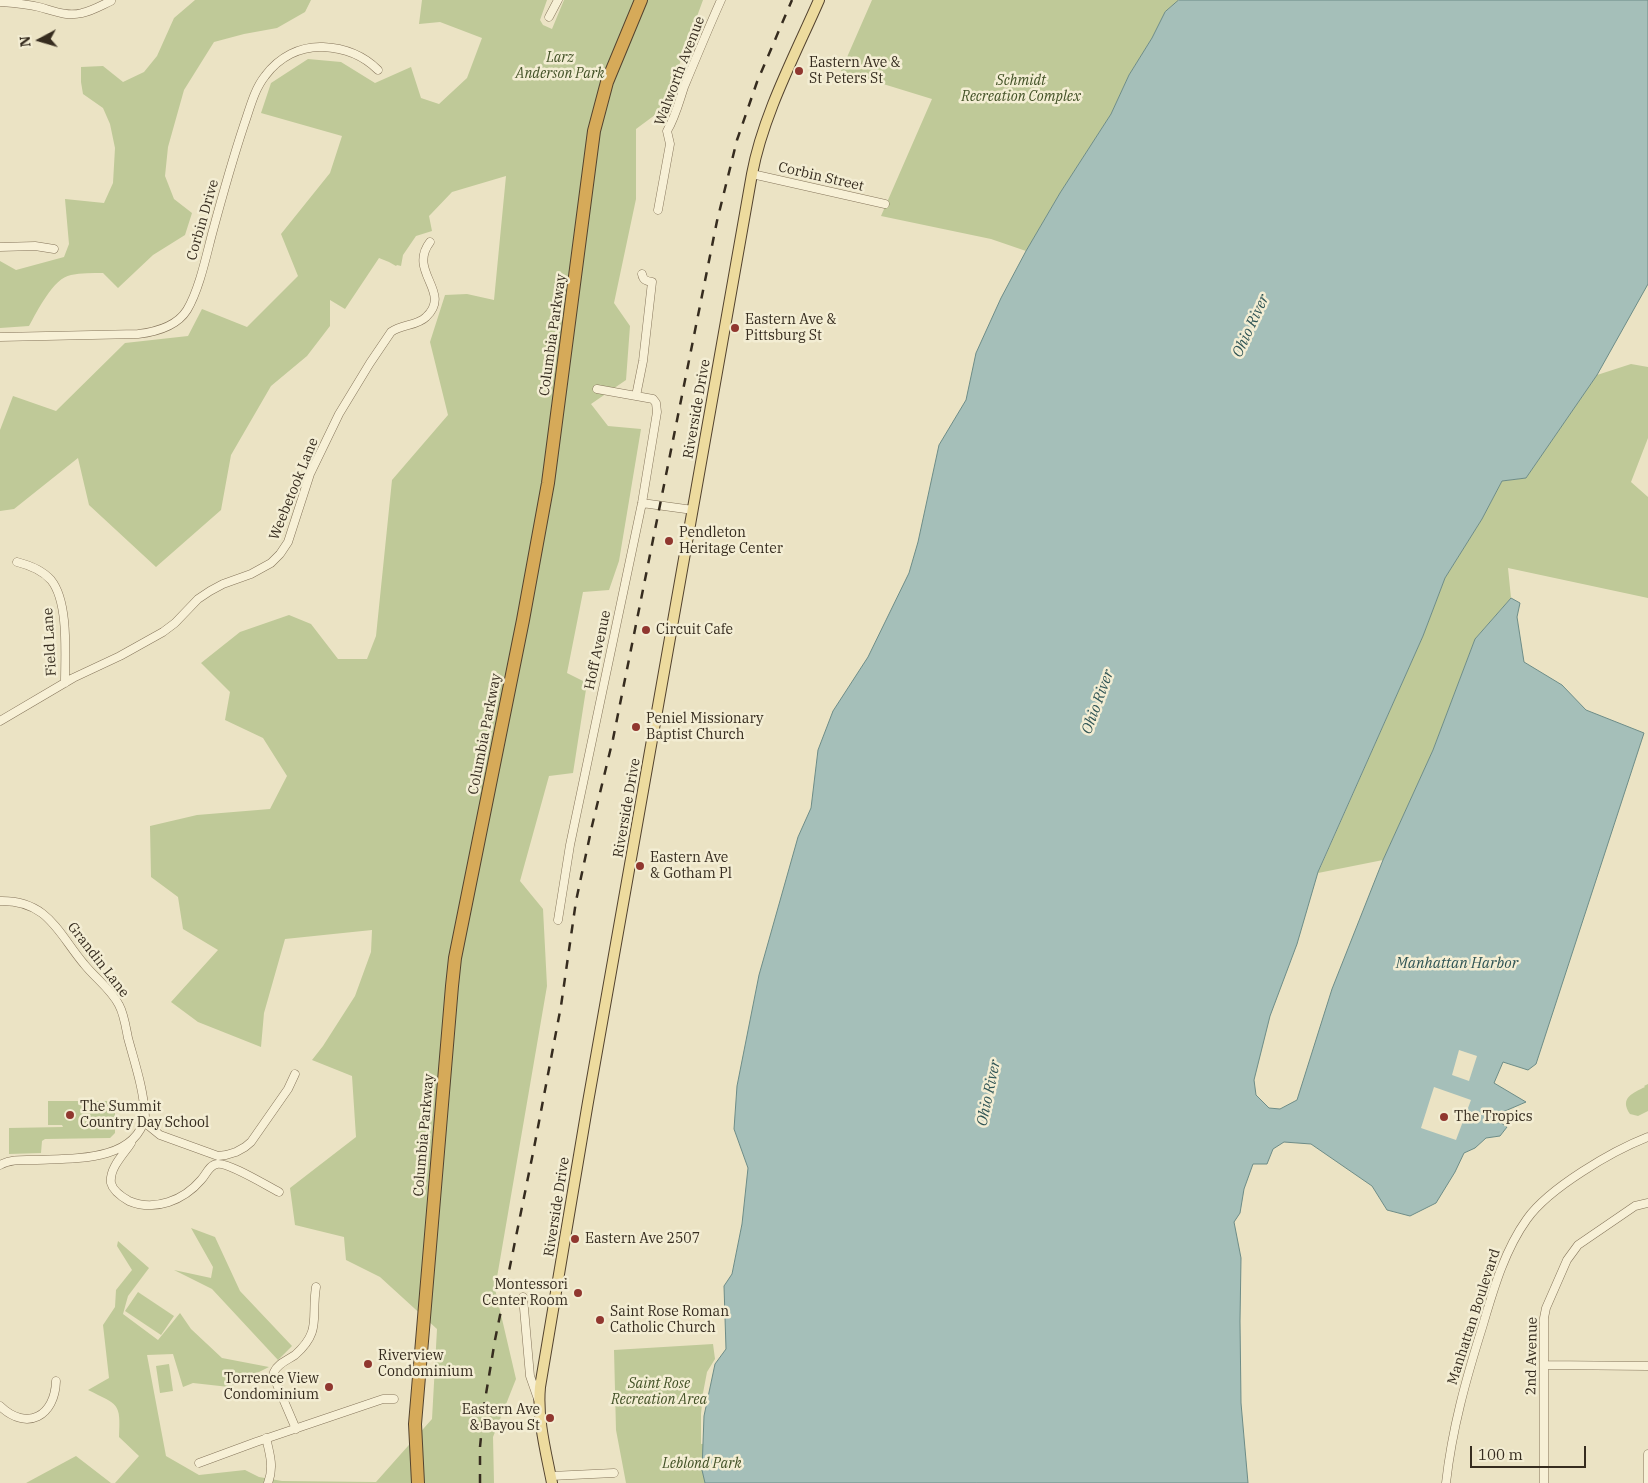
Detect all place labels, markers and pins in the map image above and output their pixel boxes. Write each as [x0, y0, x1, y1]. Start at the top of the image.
place label: Eastern Ave & St Peters St [809, 55, 900, 88]
marker: Eastern Ave & St Peters St [793, 65, 805, 77]
place label: Eastern Ave & Pittsburg St [745, 312, 836, 344]
marker: Eastern Ave & Pittsburg St [729, 322, 741, 334]
place label: Pendleton Heritage Center [679, 525, 783, 558]
marker: Pendleton Heritage Center [663, 535, 675, 547]
place label: Circuit Cafe [656, 622, 733, 638]
marker: Circuit Cafe [640, 624, 652, 636]
place label: Peniel Missionary Baptist Church [646, 711, 763, 744]
marker: Peniel Missionary Baptist Church [630, 721, 642, 733]
place label: Eastern Ave & Gotham Pl [650, 850, 732, 882]
marker: Eastern Ave & Gotham Pl [634, 860, 646, 872]
place label: The Summit Country Day School [80, 1099, 209, 1132]
marker: The Summit Country Day School [64, 1109, 76, 1121]
place label: The Tropics [1454, 1109, 1533, 1125]
marker: The Tropics [1438, 1111, 1450, 1123]
place label: Eastern Ave 2507 [585, 1231, 700, 1247]
marker: Eastern Ave 2507 [569, 1233, 581, 1245]
place label: Montessori Center Room [482, 1277, 568, 1310]
marker: Montessori Center Room [572, 1287, 584, 1299]
place label: Saint Rose Roman Catholic Church [610, 1304, 729, 1336]
marker: Saint Rose Roman Catholic Church [594, 1314, 606, 1326]
place label: Riverview Condominium [378, 1348, 473, 1380]
marker: Riverview Condominium [362, 1358, 374, 1370]
place label: Torrence View Condominium [224, 1371, 319, 1404]
marker: Torrence View Condominium [323, 1381, 335, 1393]
place label: Eastern Ave & Bayou St [462, 1402, 540, 1434]
marker: Eastern Ave & Bayou St [544, 1412, 556, 1424]

